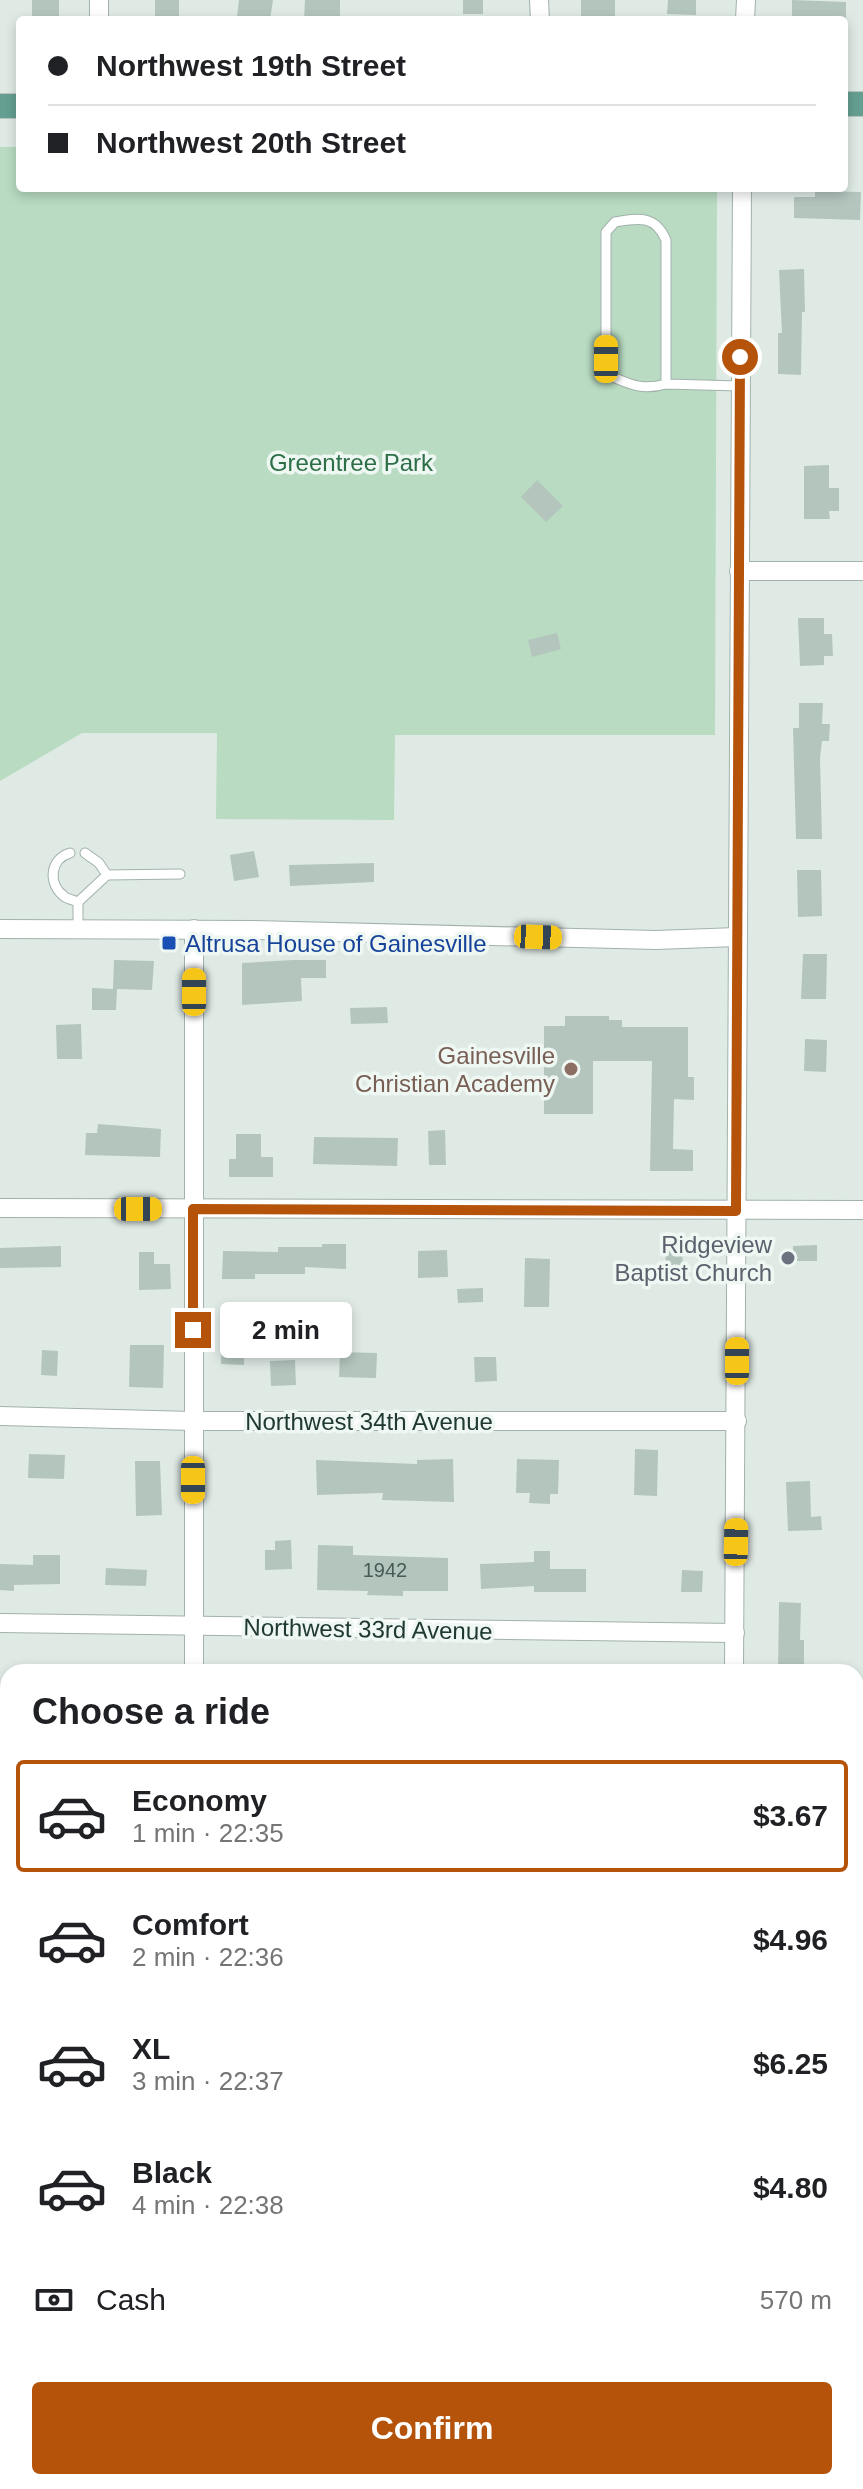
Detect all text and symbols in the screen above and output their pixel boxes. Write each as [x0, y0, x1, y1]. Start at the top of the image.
text: Northwest 19th Street [96, 49, 406, 82]
text: Northwest 20th Street [96, 126, 406, 159]
car [594, 335, 618, 383]
route start [722, 339, 758, 375]
park label: Greentree Park [269, 449, 434, 476]
car [514, 924, 562, 950]
place label: Altrusa House of Gainesville [185, 930, 486, 957]
marker: Altrusa House of Gainesville [160, 934, 178, 952]
car [182, 968, 206, 1016]
place label: Gainesville Christian Academy [355, 1042, 555, 1097]
marker: Gainesville Christian Academy [562, 1060, 580, 1078]
car [114, 1197, 162, 1221]
place label: Ridgeview Baptist Church [615, 1231, 773, 1286]
marker: Ridgeview Baptist Church [779, 1249, 797, 1267]
callout: 2 min [221, 1302, 353, 1358]
route end [175, 1312, 211, 1348]
text: 2 min [252, 1315, 320, 1345]
car [725, 1337, 749, 1385]
street label: Northwest 34th Avenue [245, 1408, 493, 1435]
car [181, 1456, 205, 1504]
car [724, 1518, 748, 1566]
house number: 1942 [363, 1559, 407, 1581]
street label: Northwest 33rd Avenue [243, 1613, 493, 1645]
text: Choose a ride [32, 1691, 270, 1732]
icon: car [36, 1780, 108, 1852]
text: Economy [132, 1784, 267, 1817]
text: $3.67 [753, 1799, 828, 1832]
text: 1 min · 22:35 [132, 1818, 284, 1848]
icon: car [36, 1904, 108, 1976]
text: Comfort [132, 1908, 249, 1941]
text: $4.96 [753, 1923, 828, 1956]
text: 2 min · 22:36 [132, 1942, 284, 1972]
icon: car [36, 2028, 108, 2100]
text: XL [132, 2032, 170, 2065]
text: $6.25 [753, 2047, 828, 2080]
text: 3 min · 22:37 [132, 2066, 284, 2096]
icon: car [36, 2152, 108, 2224]
text: Black [132, 2156, 212, 2189]
text: $4.80 [753, 2171, 828, 2204]
text: 4 min · 22:38 [132, 2190, 284, 2220]
icon: cash [32, 2278, 76, 2322]
text: Cash [96, 2283, 166, 2316]
text: 570 m [760, 2285, 832, 2315]
button: Confirm [32, 2382, 832, 2474]

